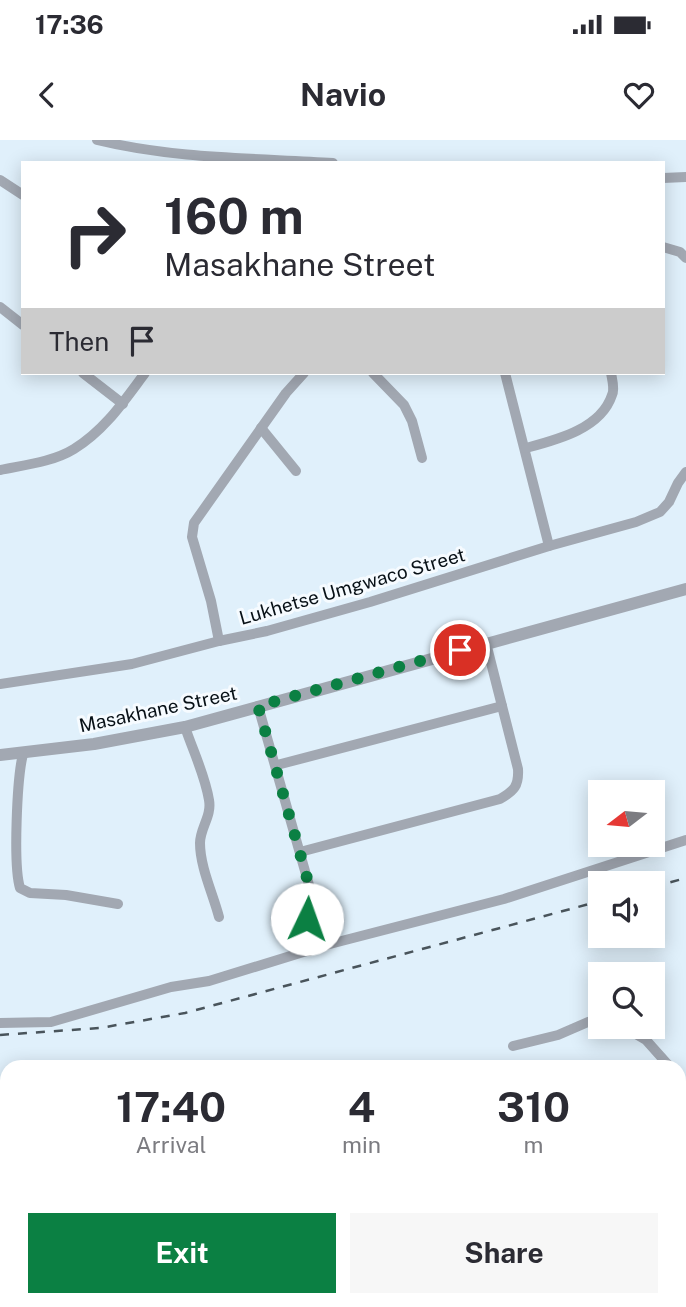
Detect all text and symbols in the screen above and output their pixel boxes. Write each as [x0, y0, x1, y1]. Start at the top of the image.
text: 17:36 [35, 9, 104, 40]
icon: back [28, 76, 66, 114]
text: Navio [300, 76, 386, 113]
icon: heart [620, 76, 658, 114]
text: 160 m [164, 187, 304, 245]
icon: right [49, 189, 140, 280]
text: Masakhane Street [164, 246, 435, 283]
icon: arrive [123, 322, 161, 360]
text: Then [49, 326, 109, 357]
street label: Lukhetse Umgwaco Street [236, 543, 468, 629]
pin [430, 620, 490, 680]
icon: arrive [441, 631, 479, 669]
street label: Masakhane Street [77, 681, 239, 737]
north arrow [588, 780, 665, 858]
map controls [588, 780, 665, 1039]
button: sound [588, 871, 665, 948]
position arrow [270, 882, 344, 956]
button: search [588, 962, 665, 1039]
text: 17:40 [116, 1082, 226, 1131]
text: 4 [348, 1082, 375, 1131]
text: 310 [497, 1082, 570, 1131]
text: Arrival [135, 1131, 207, 1158]
text: min [342, 1131, 381, 1158]
text: m [524, 1131, 543, 1158]
button: Exit [28, 1213, 336, 1293]
button: Share [350, 1213, 658, 1293]

